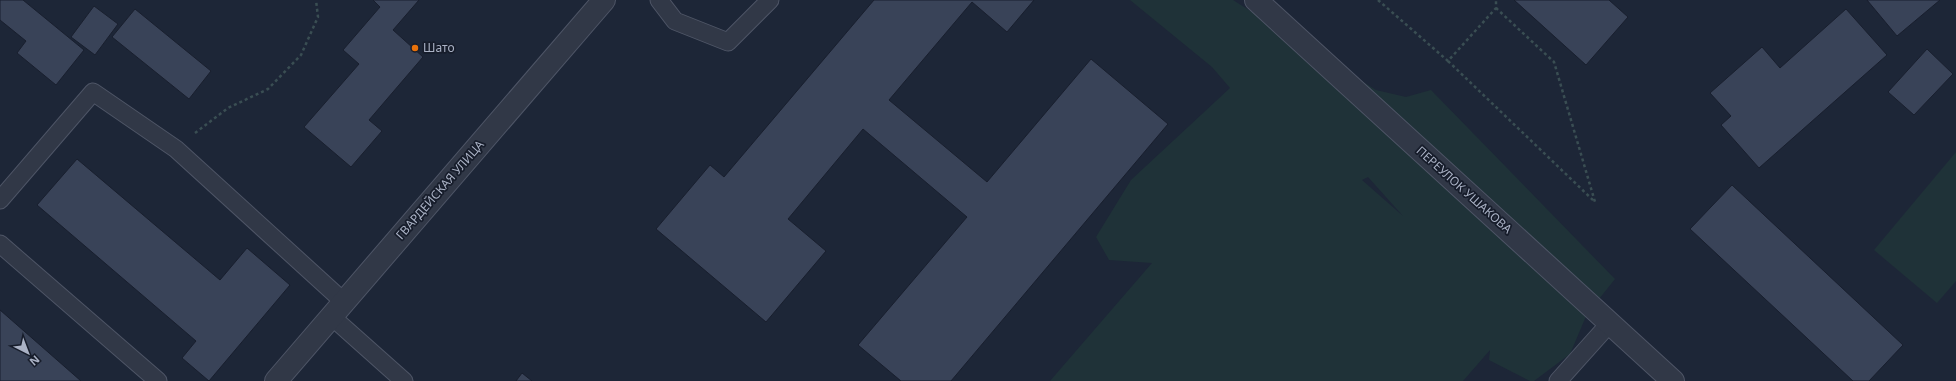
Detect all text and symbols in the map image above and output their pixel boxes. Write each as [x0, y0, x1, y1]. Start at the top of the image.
place label: Шато [423, 39, 455, 56]
marker: Шато [410, 43, 420, 53]
street label: ГВАРДЕЙСКАЯ УЛИЦА [392, 136, 488, 243]
street label: ПЕРЕУЛОК УШАКОВА [1413, 142, 1516, 237]
north arrow [8, 333, 48, 373]
text: N [27, 352, 43, 369]

